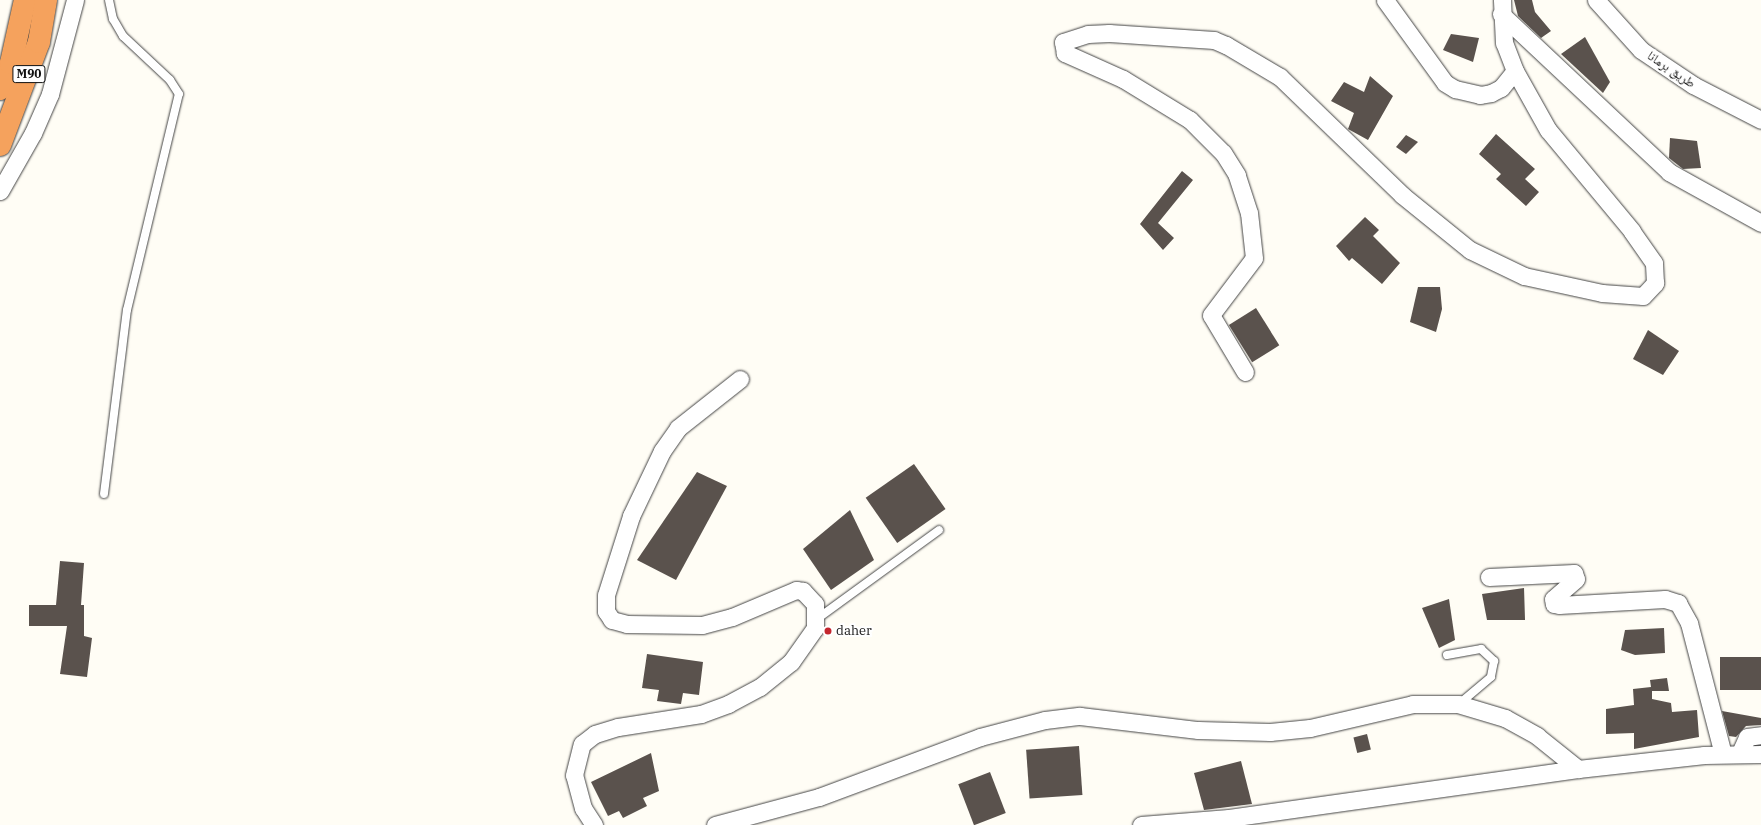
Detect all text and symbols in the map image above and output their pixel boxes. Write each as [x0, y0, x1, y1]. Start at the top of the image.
street label: طريق برمانا [1644, 48, 1698, 92]
road number: M90 [12, 64, 46, 84]
place label: daher [836, 623, 872, 639]
marker: daher [823, 626, 833, 636]

